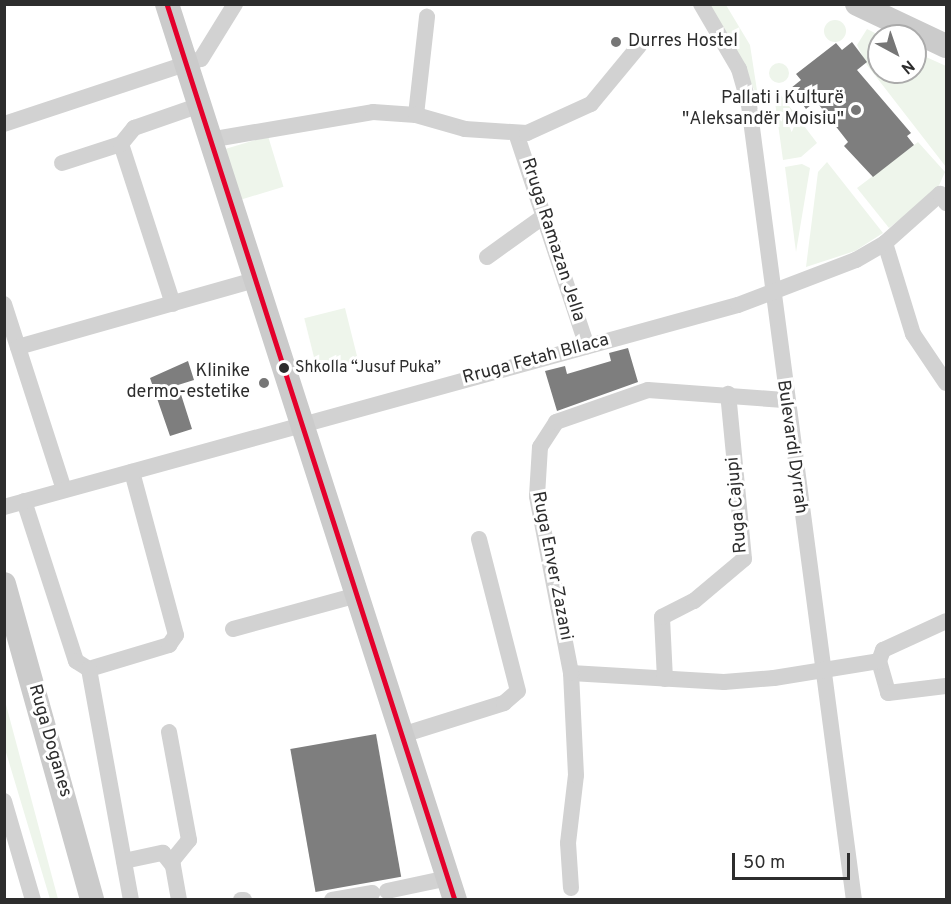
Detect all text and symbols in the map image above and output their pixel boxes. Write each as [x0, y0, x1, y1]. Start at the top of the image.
north arrow [867, 24, 927, 84]
place label: Durres Hostel [628, 31, 738, 53]
marker: Durres Hostel [609, 35, 623, 49]
text: N [896, 55, 918, 78]
place label: Pallati i Kulturë "Aleksandër Moisiu" [682, 89, 844, 132]
marker: Pallati i Kulturë "Aleksandër Moisiu" [849, 103, 863, 117]
street label: Rruga Ramazan Jella [515, 156, 589, 324]
street label: Rruga Fetah Bllaca [460, 330, 612, 390]
place label: Shkolla “Jusuf Puka” [295, 358, 441, 378]
place label: Klinike dermo-estetike [127, 362, 250, 404]
marker: Shkolla “Jusuf Puka” [278, 362, 290, 374]
marker: Klinike dermo-estetike [255, 374, 273, 392]
street label: Bulevardi Dyrrah [771, 379, 811, 515]
street label: Ruga Cajupi [723, 456, 753, 554]
street label: Ruga Enver Zazani [526, 490, 576, 642]
street label: Ruga Doganes [23, 682, 75, 800]
scale bar [735, 841, 854, 879]
text: 50 m [743, 852, 785, 875]

